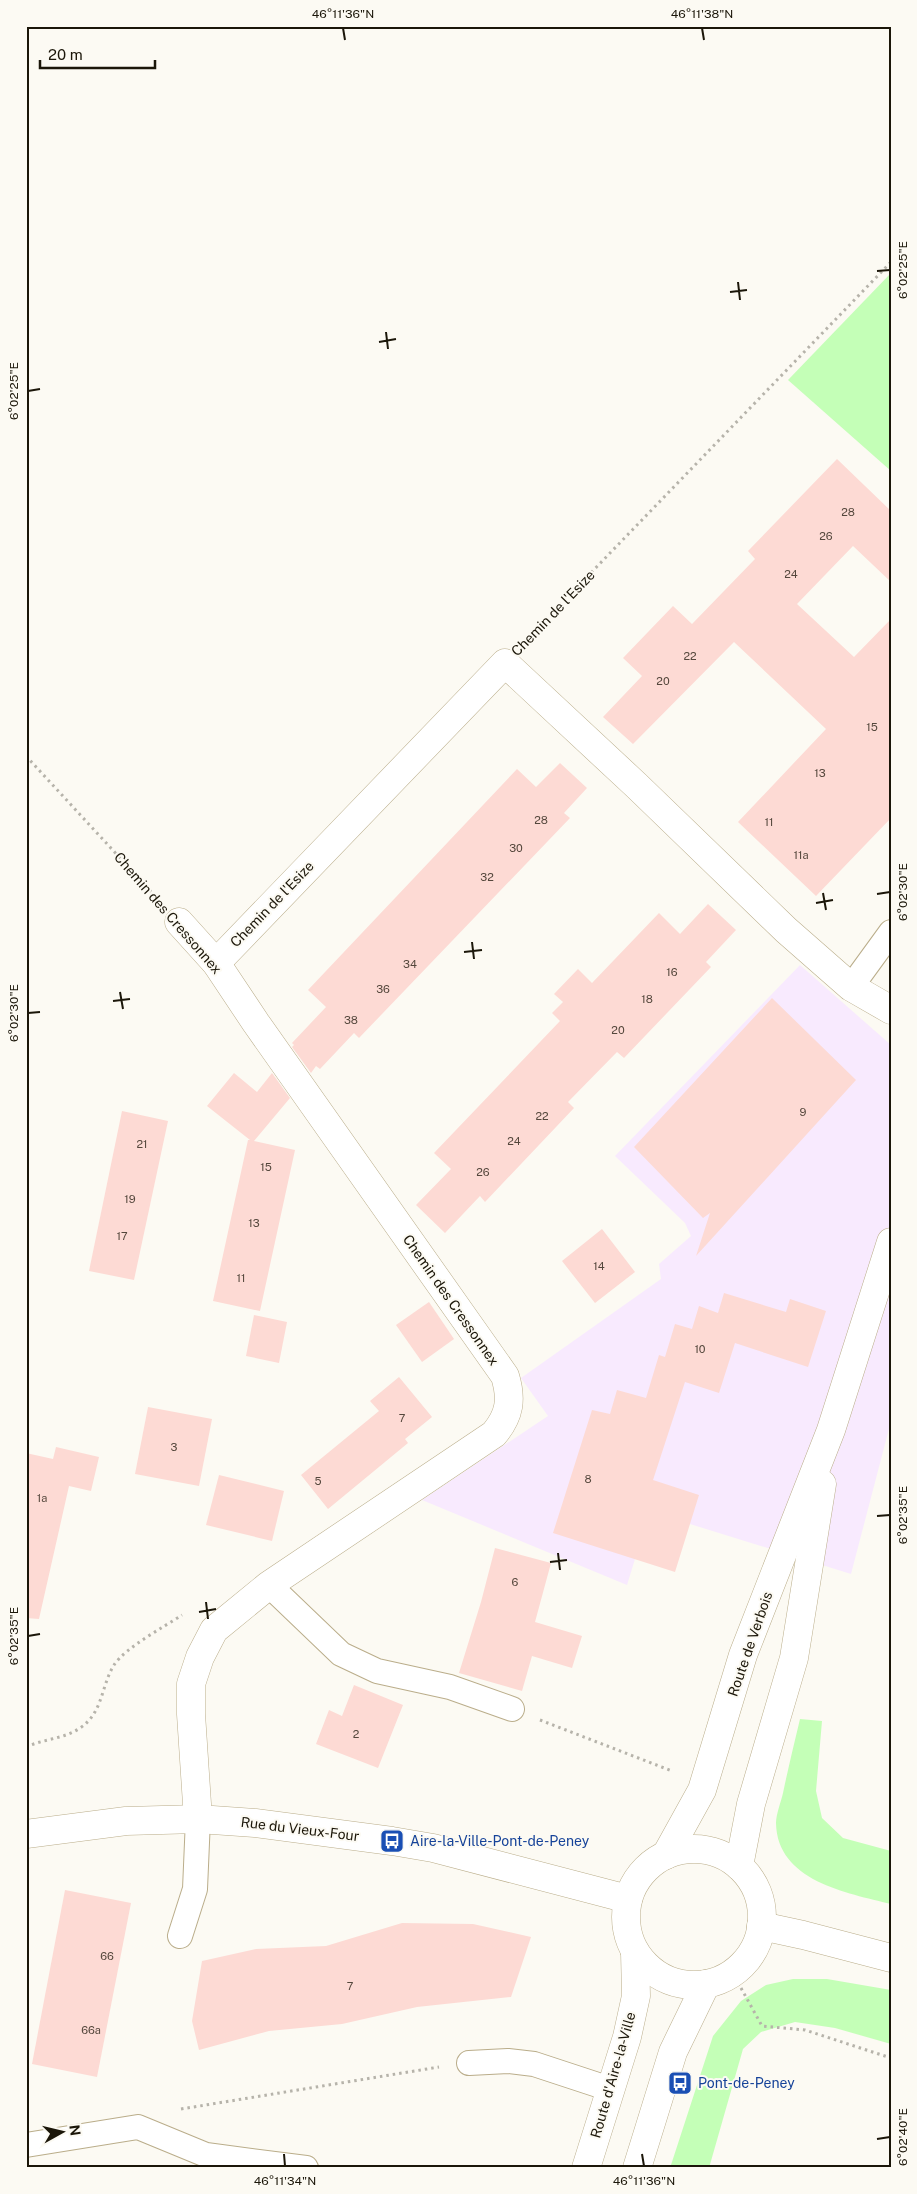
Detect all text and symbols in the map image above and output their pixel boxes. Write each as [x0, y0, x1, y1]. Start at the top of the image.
text: 46°11'36"N [312, 7, 374, 21]
text: 46°11'38"N [671, 7, 733, 21]
scale bar [40, 38, 155, 70]
text: 20 m [48, 46, 83, 63]
text: 6°02'25"E [896, 241, 910, 299]
text: 6°02'25"E [7, 362, 21, 420]
house number: 28 [841, 506, 855, 518]
house number: 26 [819, 530, 833, 542]
street label: Chemin de l'Esize [508, 567, 598, 659]
house number: 24 [784, 568, 798, 580]
house number: 22 [683, 650, 697, 662]
house number: 20 [656, 675, 670, 687]
house number: 15 [866, 721, 878, 733]
house number: 13 [814, 767, 826, 779]
house number: 28 [534, 814, 548, 826]
house number: 11 [765, 816, 773, 828]
house number: 30 [509, 842, 523, 854]
street label: Chemin des Cressonnex [111, 849, 225, 977]
house number: 11a [793, 849, 809, 861]
street label: Chemin de l'Esize [227, 858, 317, 950]
text: 6°02'30"E [896, 863, 910, 921]
house number: 32 [480, 871, 494, 883]
house number: 34 [403, 958, 417, 970]
house number: 16 [666, 966, 678, 978]
house number: 36 [376, 983, 390, 995]
text: 6°02'30"E [7, 984, 21, 1042]
house number: 18 [641, 993, 653, 1005]
house number: 38 [344, 1014, 358, 1026]
house number: 20 [611, 1024, 625, 1036]
house number: 9 [800, 1106, 807, 1118]
house number: 22 [535, 1110, 549, 1122]
house number: 24 [507, 1135, 521, 1147]
house number: 21 [136, 1138, 148, 1150]
house number: 15 [260, 1161, 272, 1173]
house number: 26 [476, 1166, 490, 1178]
house number: 19 [124, 1193, 136, 1205]
house number: 13 [248, 1217, 260, 1229]
house number: 17 [116, 1230, 128, 1242]
street label: Chemin des Cressonnex [400, 1232, 502, 1368]
house number: 14 [593, 1260, 605, 1272]
house number: 11 [237, 1272, 245, 1284]
house number: 10 [694, 1343, 706, 1355]
house number: 7 [399, 1412, 406, 1424]
house number: 3 [171, 1441, 178, 1453]
house number: 8 [584, 1473, 592, 1485]
house number: 5 [314, 1475, 322, 1487]
text: 6°02'35"E [896, 1486, 910, 1544]
house number: 1a [37, 1492, 47, 1504]
house number: 6 [512, 1576, 519, 1588]
street label: Route de Verbois [725, 1589, 775, 1699]
text: 6°02'35"E [7, 1607, 21, 1665]
house number: 2 [353, 1728, 360, 1740]
street label: Rue du Vieux-Four [240, 1814, 360, 1844]
bus stop icon: Aire-la-Ville-Pont-de-Peney [379, 1828, 405, 1854]
place label: Aire-la-Ville-Pont-de-Peney [410, 1833, 590, 1849]
house number: 66 [100, 1950, 114, 1962]
house number: 7 [347, 1980, 354, 1992]
street label: Route d'Aire-la-Ville [587, 2010, 639, 2140]
house number: 66a [81, 2024, 101, 2036]
bus stop icon: Pont-de-Peney [667, 2070, 693, 2096]
place label: Pont-de-Peney [698, 2075, 795, 2091]
north arrow [38, 2106, 88, 2156]
text: 6°02'40"E [896, 2108, 910, 2166]
text: N [66, 2124, 84, 2137]
text: 46°11'34"N [254, 2174, 316, 2188]
text: 46°11'36"N [613, 2174, 675, 2188]

